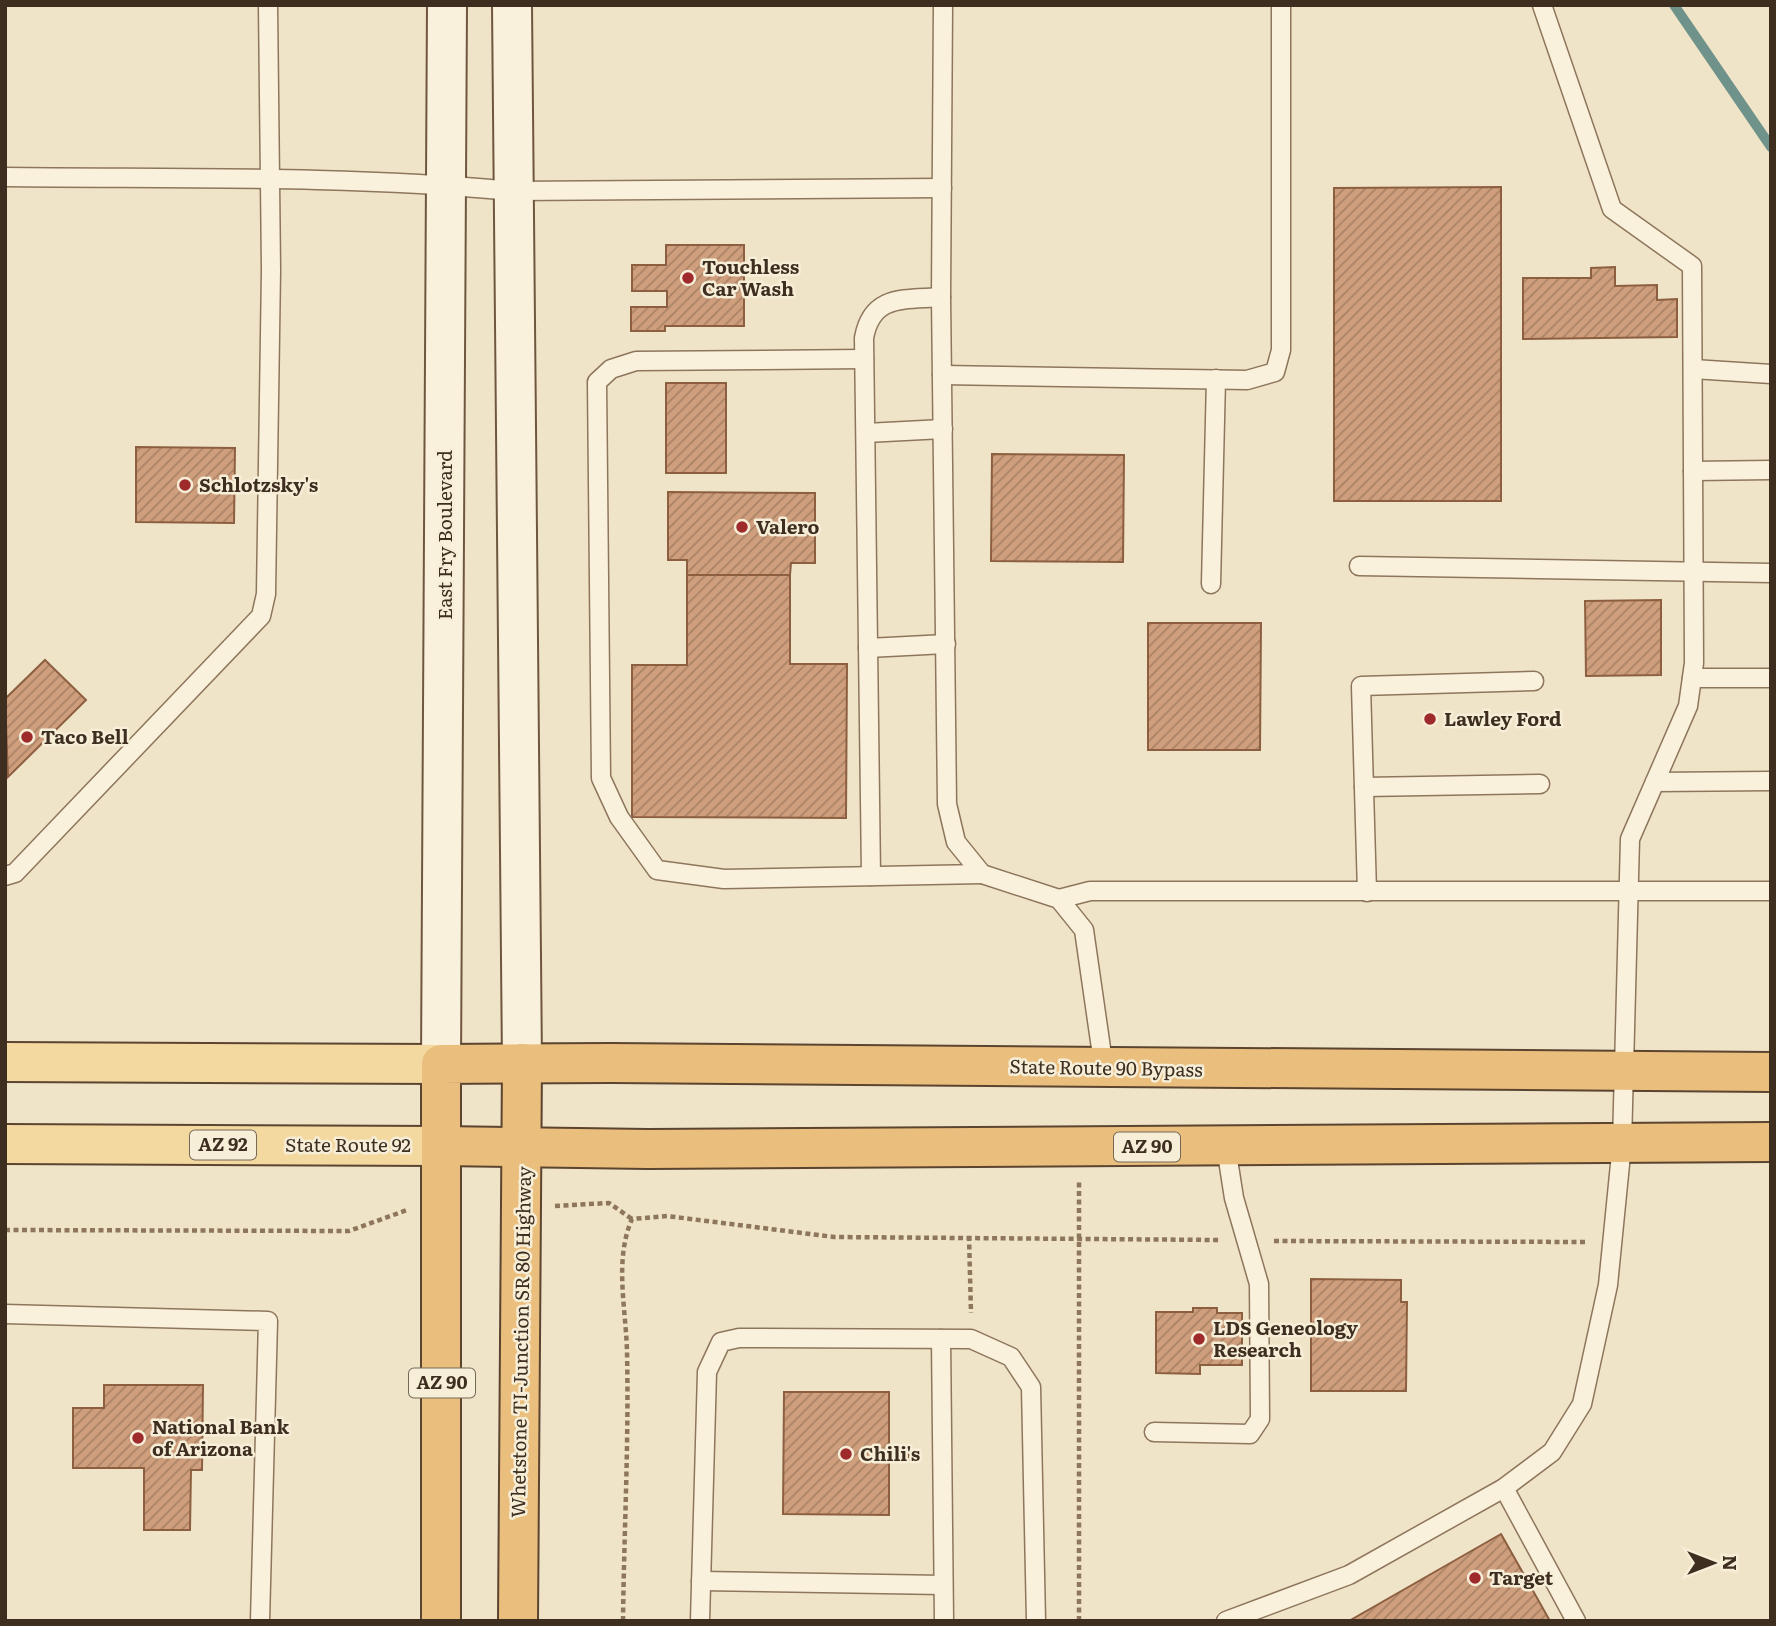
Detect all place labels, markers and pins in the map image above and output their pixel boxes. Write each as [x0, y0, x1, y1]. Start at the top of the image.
place label: Touchless Car Wash [702, 252, 799, 302]
marker: Touchless Car Wash [680, 270, 696, 286]
place label: Schlotzsky's [199, 470, 318, 498]
marker: Schlotzsky's [177, 477, 193, 493]
place label: Valero [756, 512, 819, 540]
marker: Valero [734, 519, 750, 535]
place label: Lawley Ford [1444, 704, 1562, 732]
marker: Lawley Ford [1422, 711, 1438, 727]
place label: Taco Bell [41, 722, 129, 750]
marker: Taco Bell [19, 729, 35, 745]
place label: LDS Geneology Research [1213, 1313, 1358, 1363]
marker: LDS Geneology Research [1191, 1331, 1207, 1347]
place label: National Bank of Arizona [152, 1412, 290, 1462]
marker: National Bank of Arizona [130, 1430, 146, 1446]
place label: Chili's [860, 1439, 920, 1467]
marker: Chili's [838, 1446, 854, 1462]
place label: Target [1489, 1563, 1554, 1591]
marker: Target [1467, 1570, 1483, 1586]

